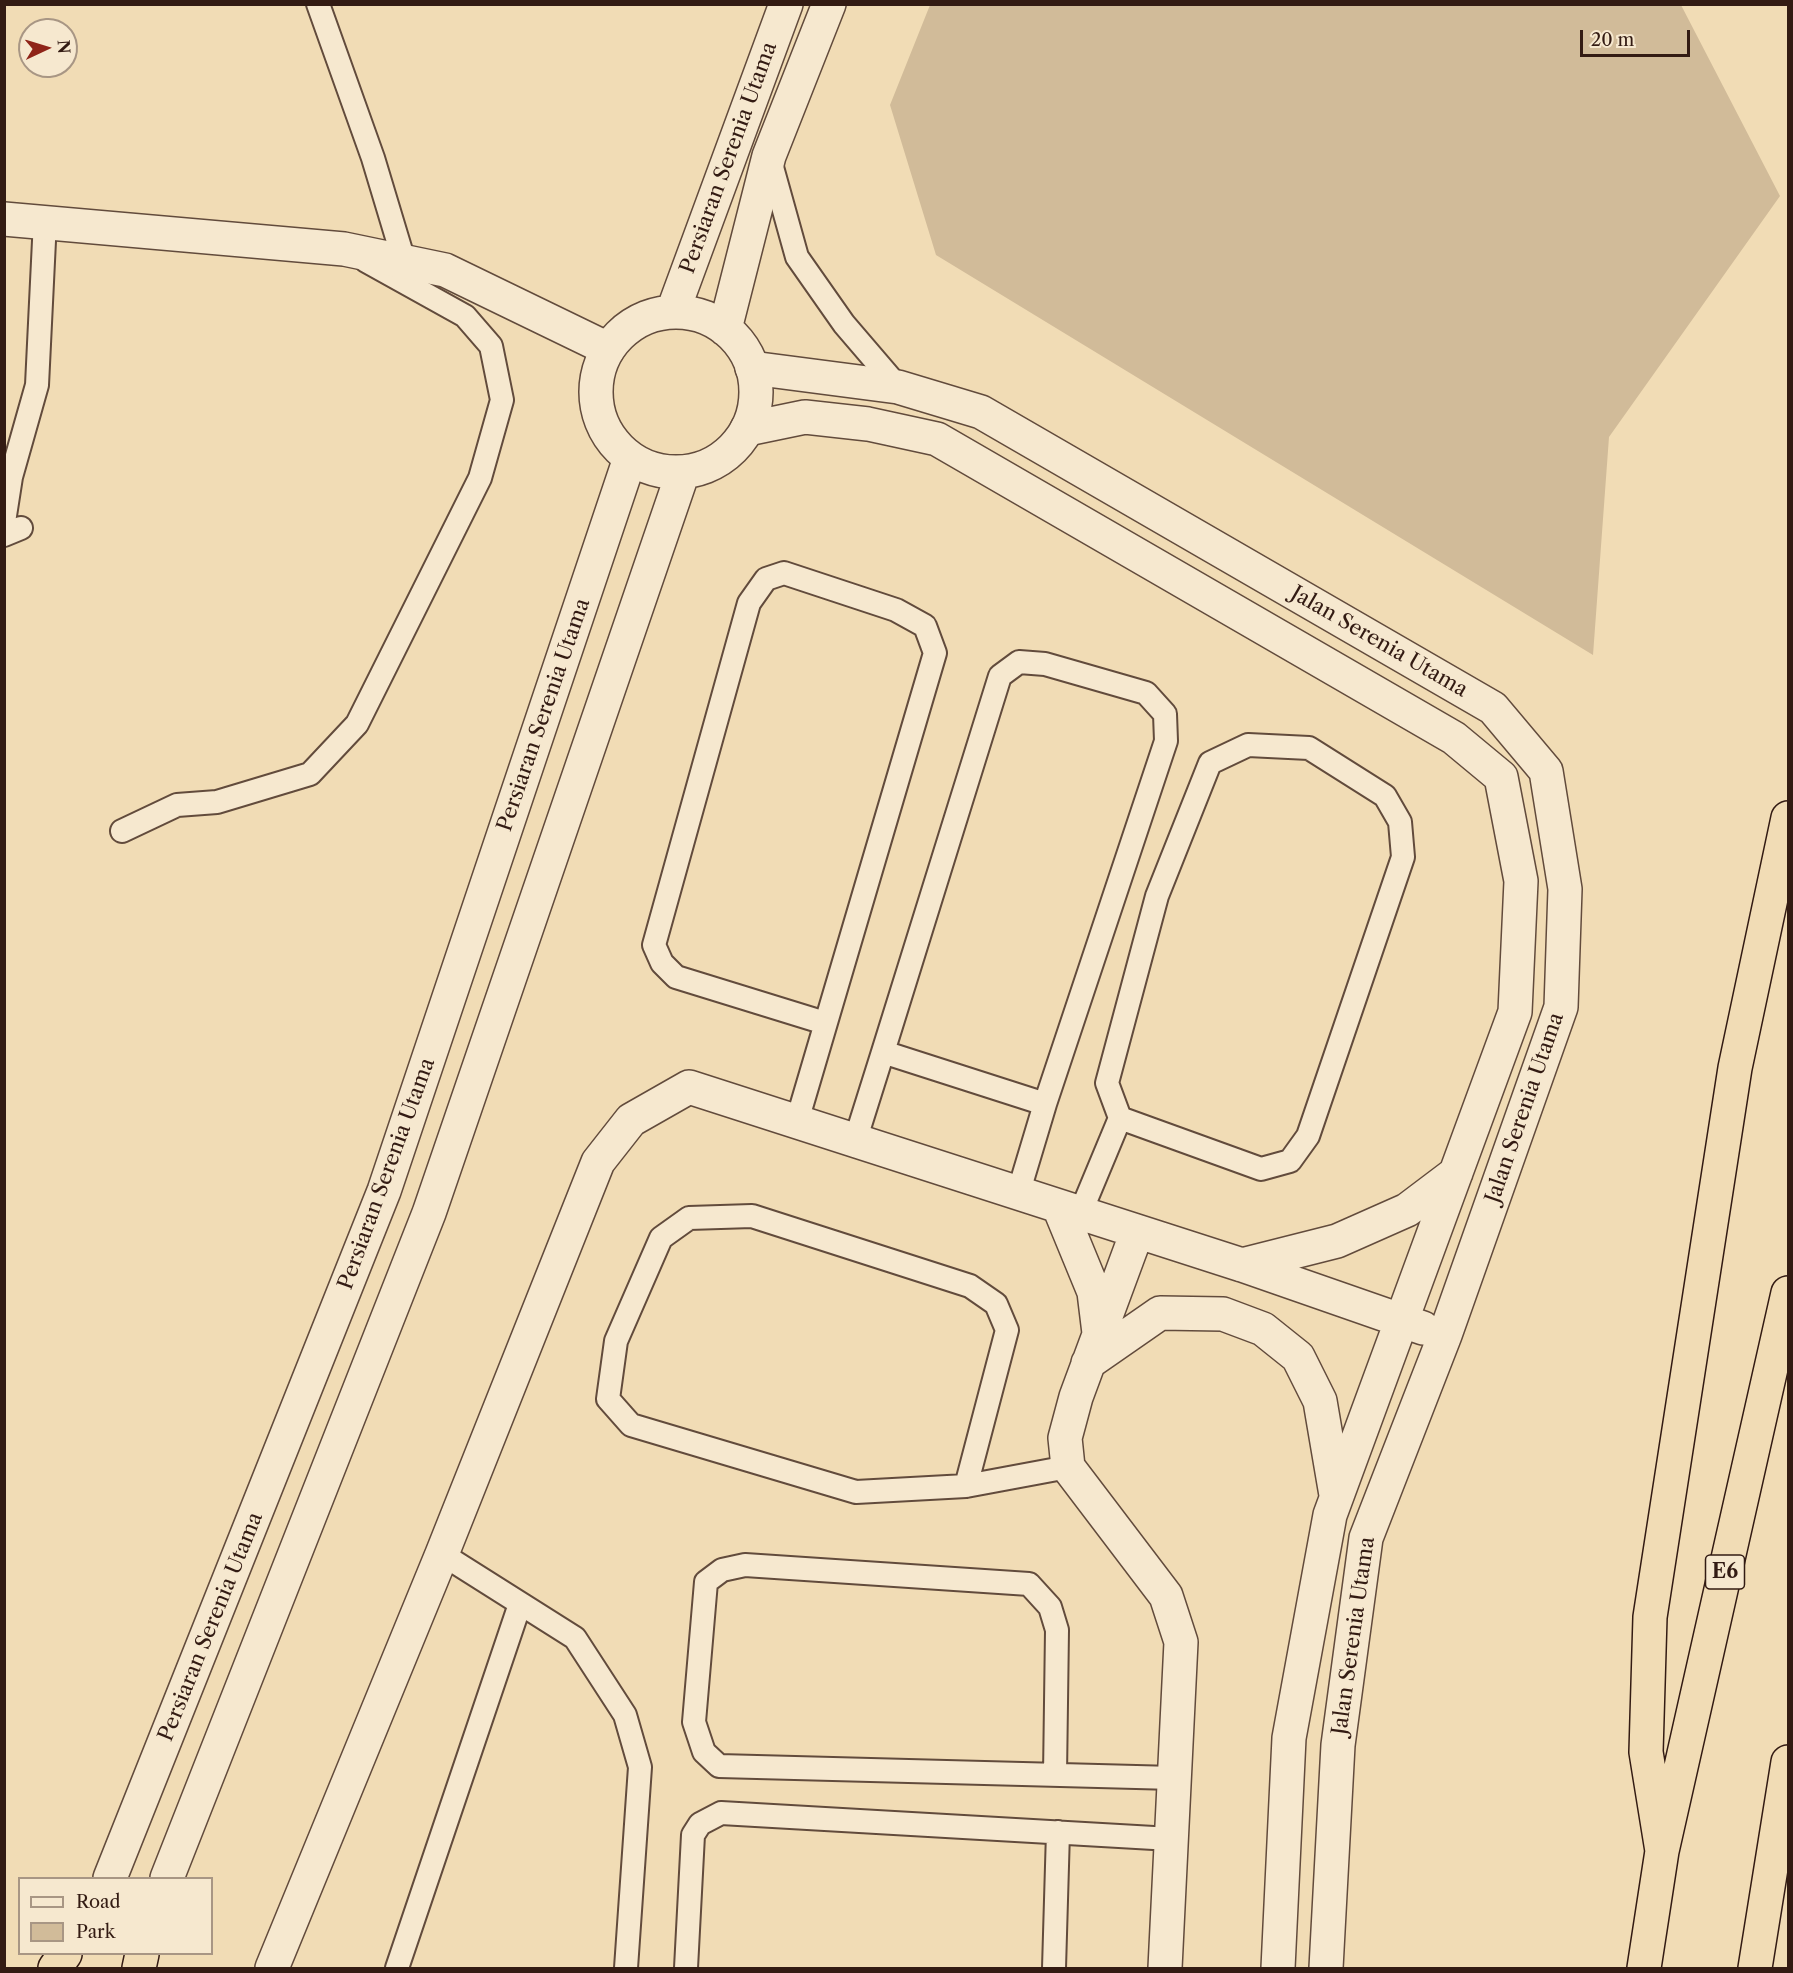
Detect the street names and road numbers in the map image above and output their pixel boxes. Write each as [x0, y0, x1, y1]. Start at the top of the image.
street label: Persiaran Serenia Utama [675, 39, 783, 277]
street label: Jalan Serenia Utama [1286, 581, 1472, 703]
street label: Persiaran Serenia Utama [492, 595, 596, 835]
street label: Jalan Serenia Utama [1481, 1009, 1569, 1207]
street label: Persiaran Serenia Utama [333, 1055, 441, 1293]
street label: Persiaran Serenia Utama [153, 1509, 269, 1745]
street label: Jalan Serenia Utama [1328, 1535, 1380, 1737]
road number: E6 [1706, 1555, 1744, 1589]

